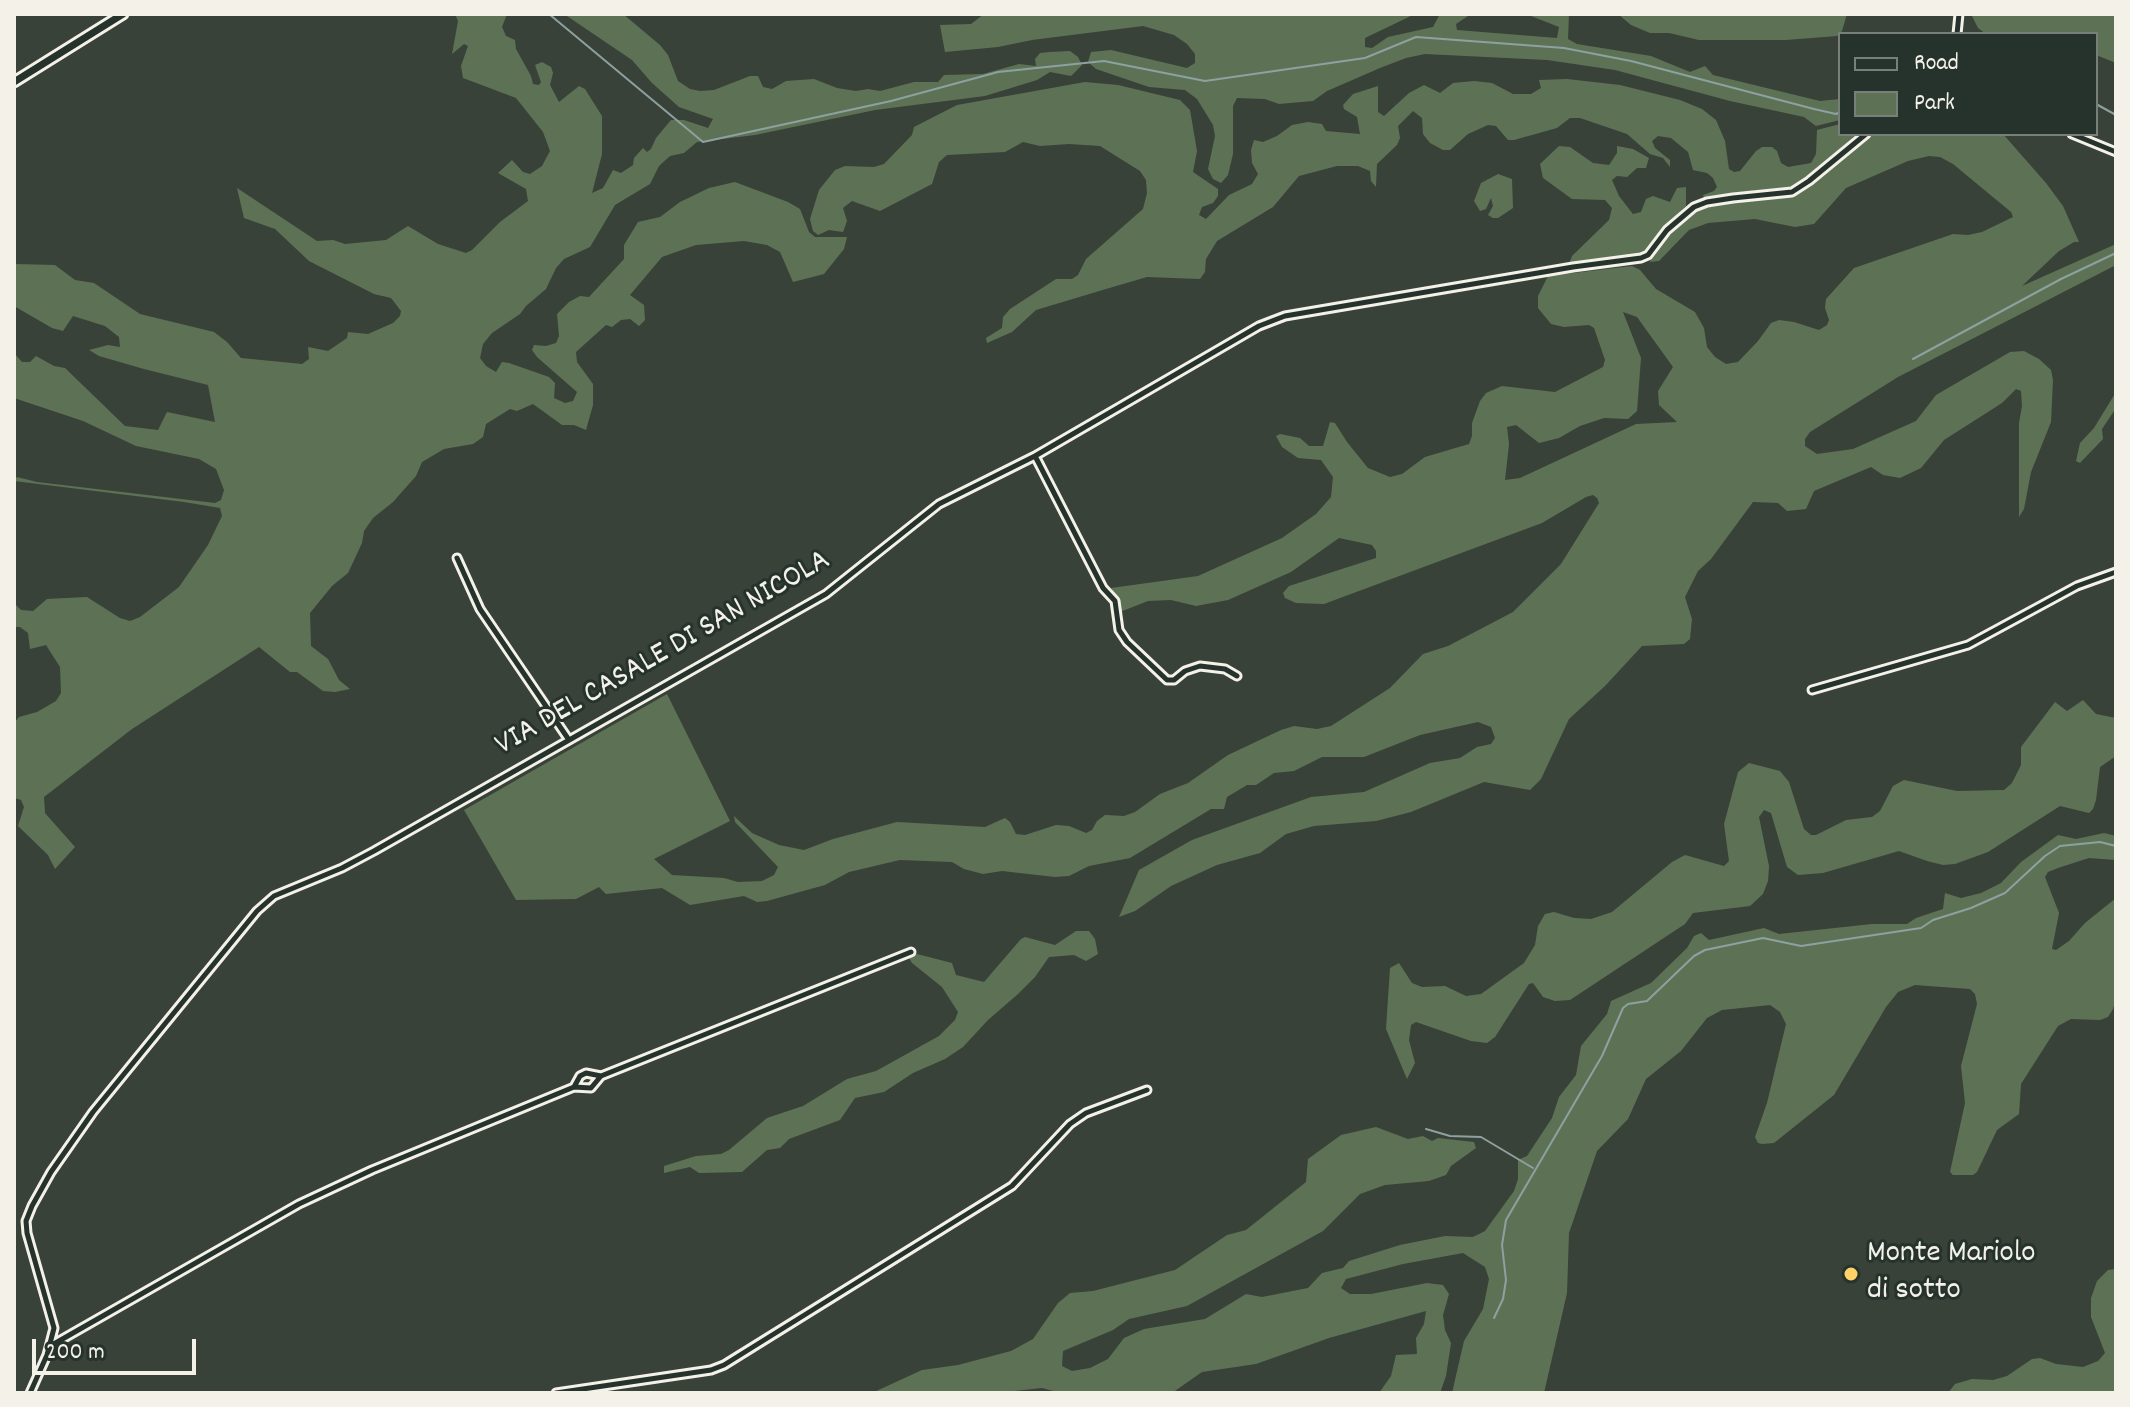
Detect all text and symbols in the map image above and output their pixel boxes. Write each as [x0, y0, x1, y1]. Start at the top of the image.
legend [1838, 32, 2098, 136]
text: Road [1914, 47, 1959, 81]
text: Park [1914, 87, 1955, 121]
street label: VIA DEL CASALE DI SAN NICOLA [490, 543, 838, 767]
place label: Monte Mariolo di sotto [1867, 1237, 2036, 1312]
marker: Monte Mariolo di sotto [1842, 1265, 1860, 1283]
scale bar [36, 1323, 200, 1373]
text: 200 m [46, 1336, 105, 1370]

